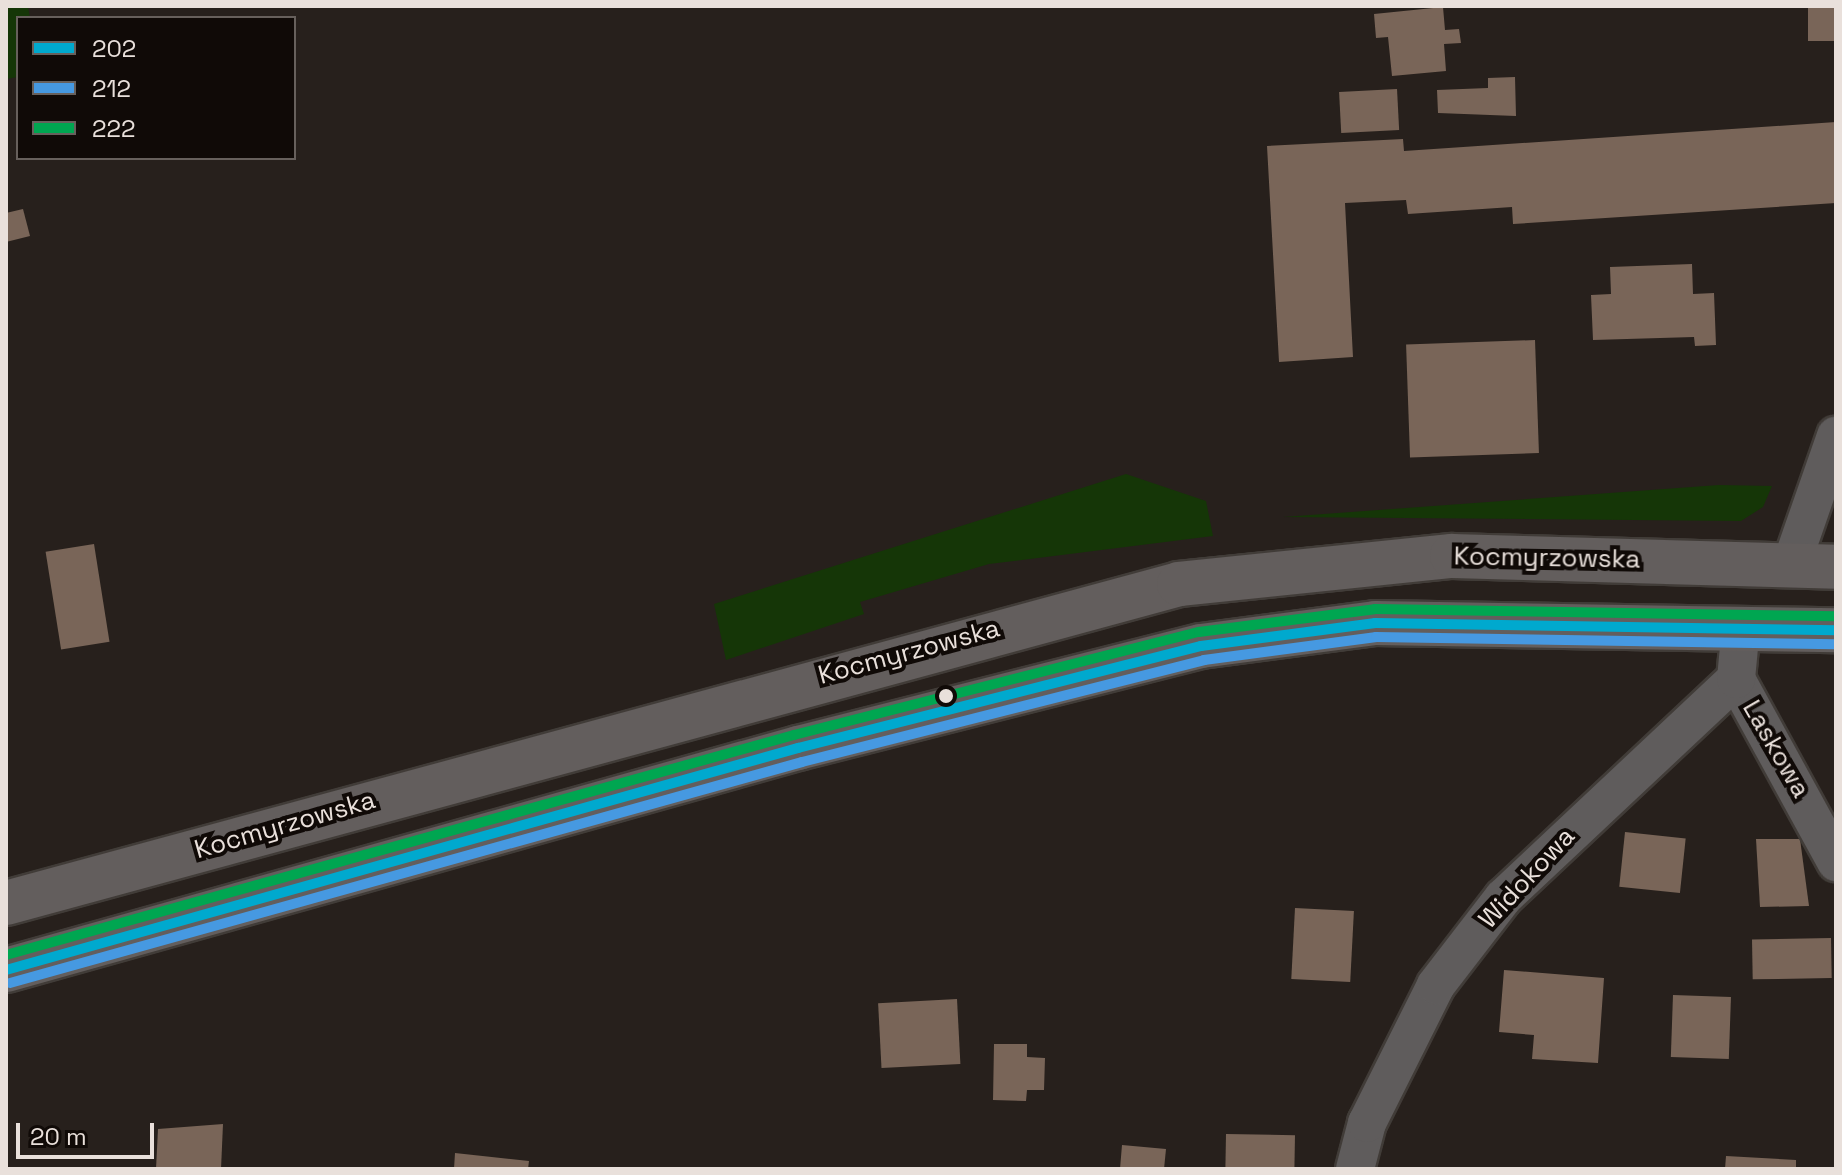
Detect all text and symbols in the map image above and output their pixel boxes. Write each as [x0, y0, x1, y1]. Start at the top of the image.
legend [16, 16, 296, 160]
text: 202 [92, 33, 136, 64]
text: 212 [92, 73, 131, 104]
text: 222 [92, 113, 135, 144]
street label: Kocmyrzowska [1453, 541, 1641, 575]
street label: Kocmyrzowska [815, 613, 1003, 691]
unlabelled marker [938, 688, 954, 704]
street label: Laskowa [1736, 695, 1816, 803]
street label: Kocmyrzowska [191, 784, 379, 866]
street label: Widokowa [1472, 821, 1582, 935]
scale bar [20, 1107, 158, 1157]
text: 20 m [30, 1121, 87, 1152]

